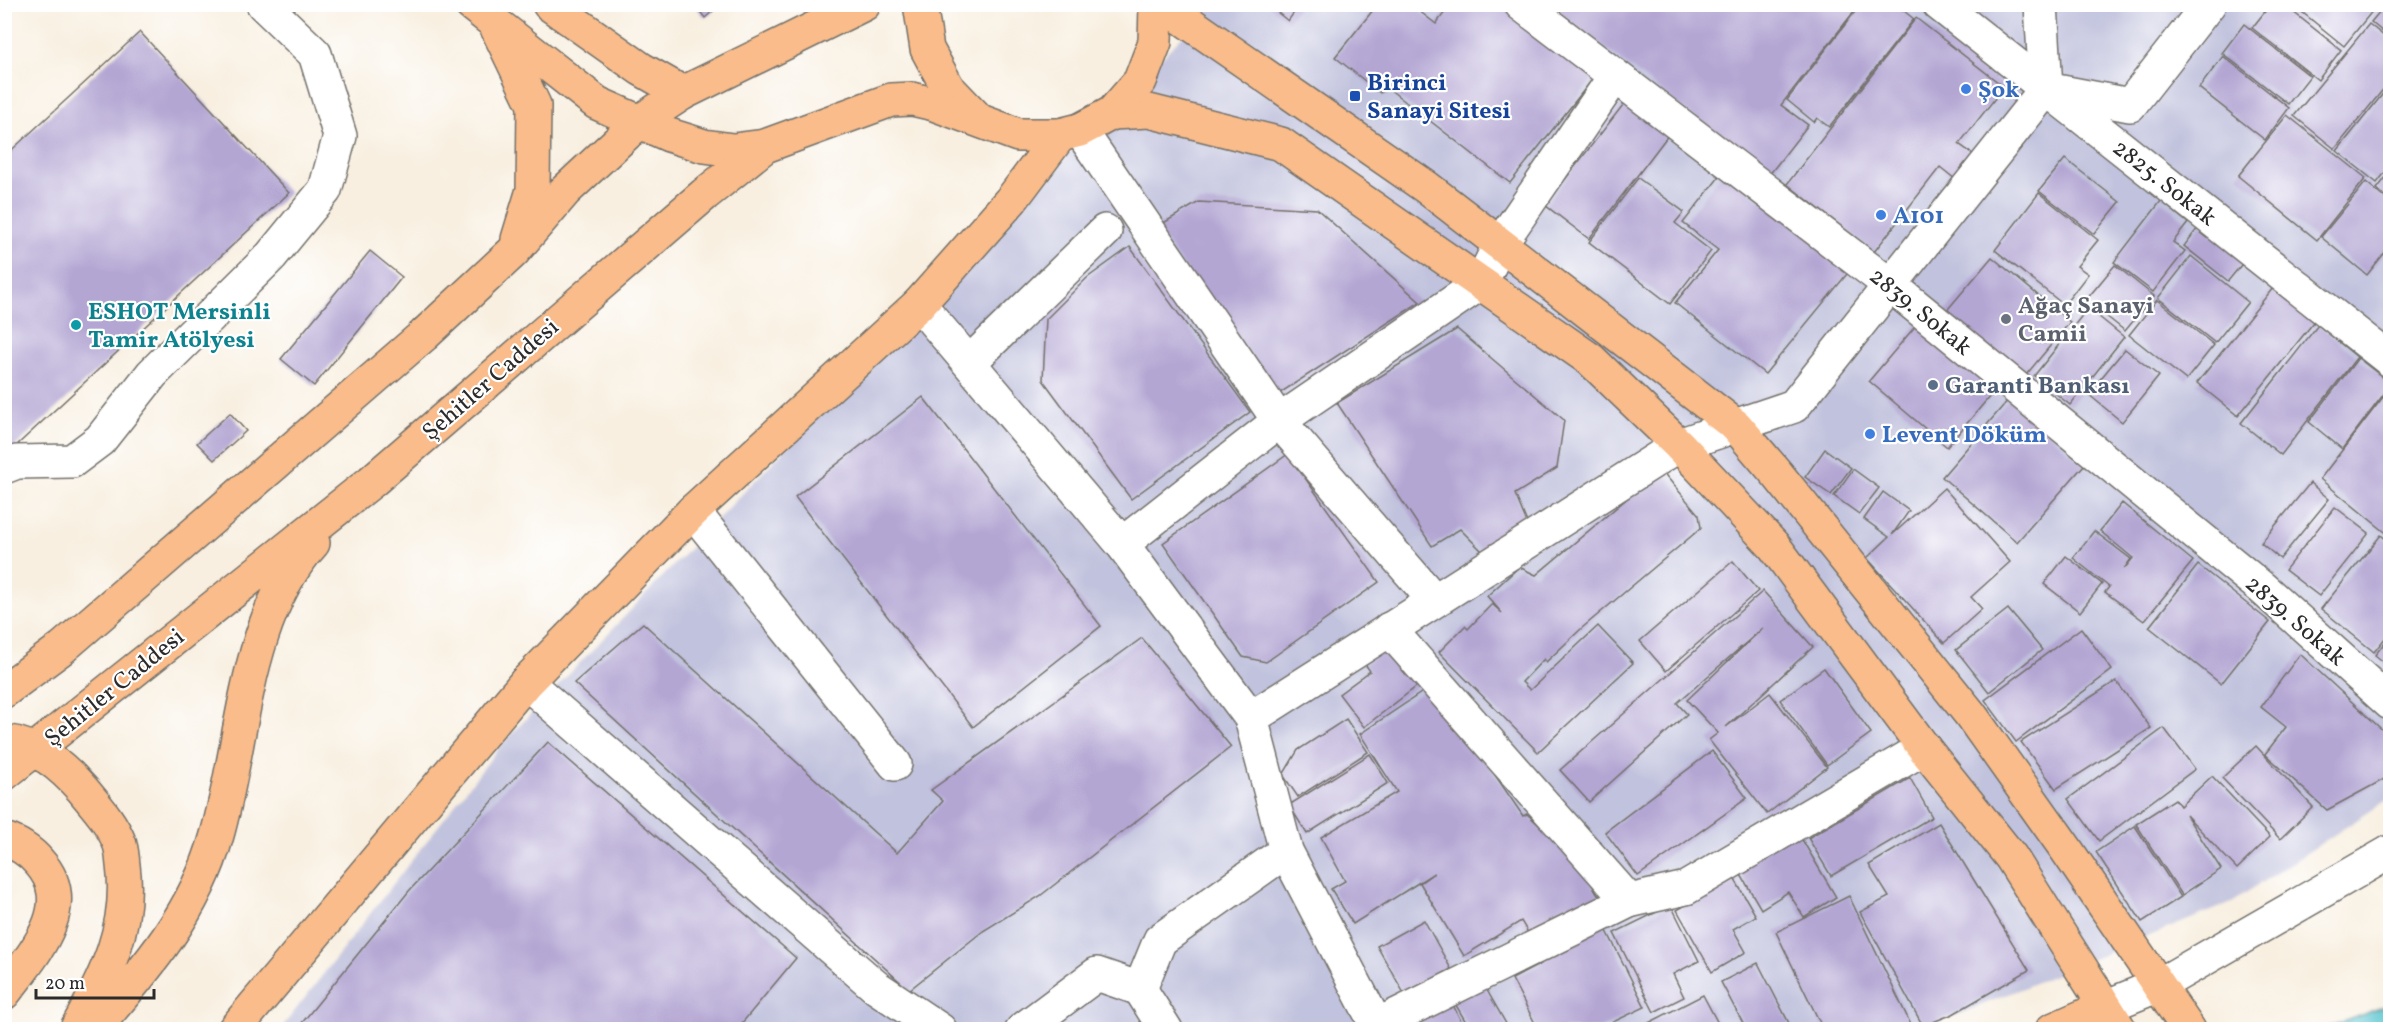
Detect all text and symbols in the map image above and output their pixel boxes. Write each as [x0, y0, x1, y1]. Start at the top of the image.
place label: Birinci Sanayi Sitesi [1367, 67, 1511, 129]
place label: Şok [1978, 74, 2020, 108]
marker: Şok [1959, 82, 1973, 96]
marker: Birinci Sanayi Sitesi [1348, 89, 1362, 103]
street label: 2825. Sokak [2104, 132, 2223, 235]
place label: A101 [1893, 200, 1944, 234]
marker: A101 [1874, 208, 1888, 222]
street label: 2839. Sokak [1861, 260, 1979, 365]
place label: Ağaç Sanayi Camii [2018, 290, 2154, 352]
place label: ESHOT Mersinli Tamir Atölyesi [88, 296, 271, 358]
street label: Şehitler Caddesi [415, 311, 567, 450]
marker: Ağaç Sanayi Camii [1999, 312, 2013, 326]
marker: ESHOT Mersinli Tamir Atölyesi [69, 318, 83, 332]
place label: Garanti Bankası [1945, 370, 2130, 404]
marker: Garanti Bankası [1926, 378, 1940, 392]
place label: Levent Döküm [1882, 419, 2047, 453]
marker: Levent Döküm [1863, 427, 1877, 441]
street label: 2839. Sokak [2237, 568, 2353, 675]
street label: Şehitler Caddesi [38, 621, 193, 756]
scale bar [36, 962, 154, 1000]
text: 20 m [45, 972, 85, 997]

